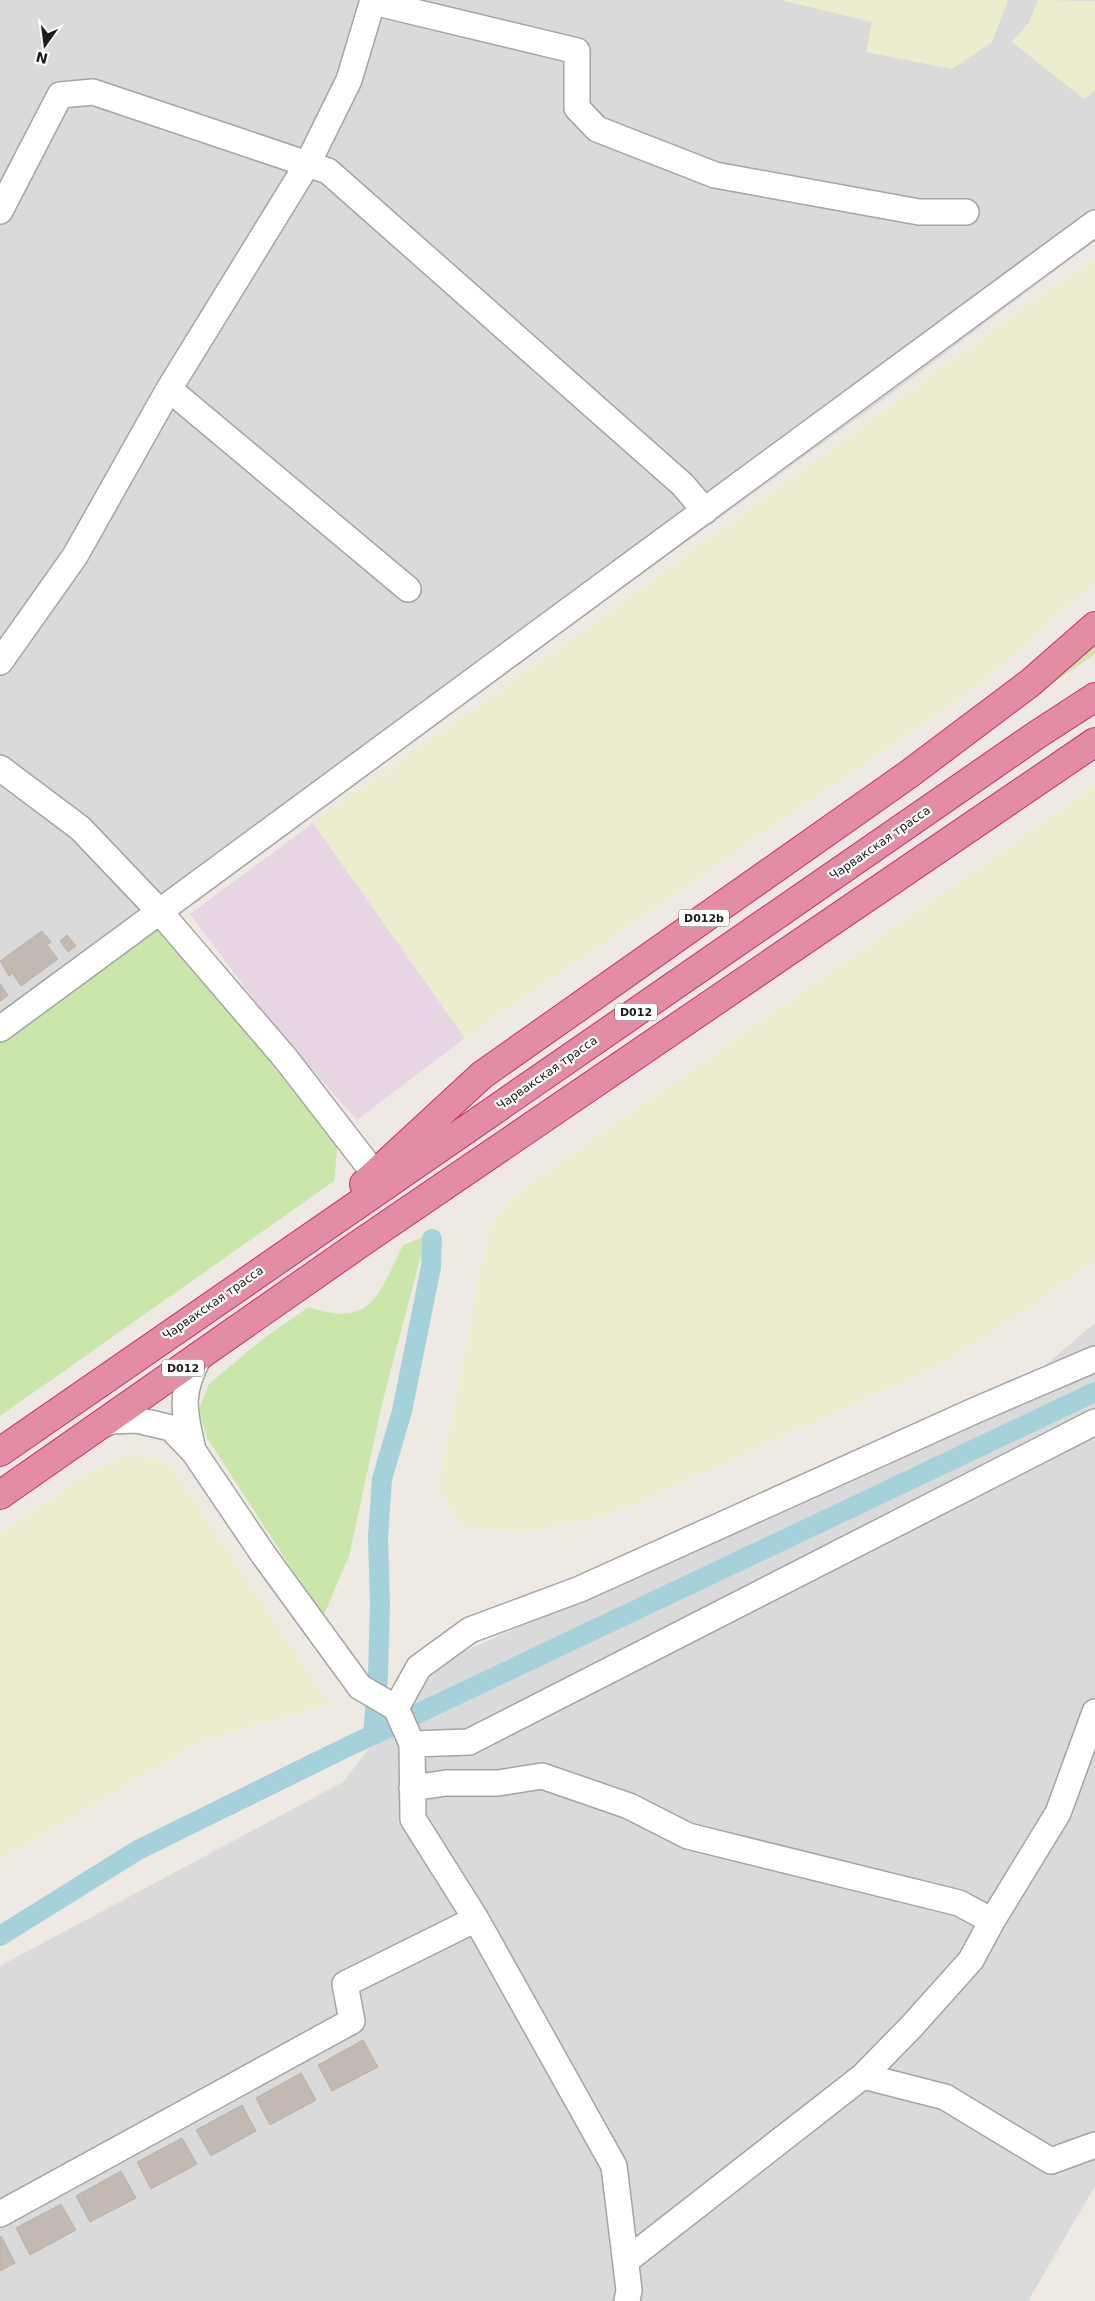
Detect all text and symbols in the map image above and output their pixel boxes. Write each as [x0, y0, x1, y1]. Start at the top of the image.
north arrow [20, 20, 70, 70]
text: N [34, 48, 49, 67]
street label: Чарвакская трасса [827, 803, 933, 883]
road number: D012b [679, 910, 729, 926]
road number: D012 [615, 1004, 657, 1020]
street label: Чарвакская трасса [494, 1033, 600, 1113]
street label: Чарвакская трасса [160, 1263, 266, 1343]
road number: D012 [162, 1360, 204, 1376]

